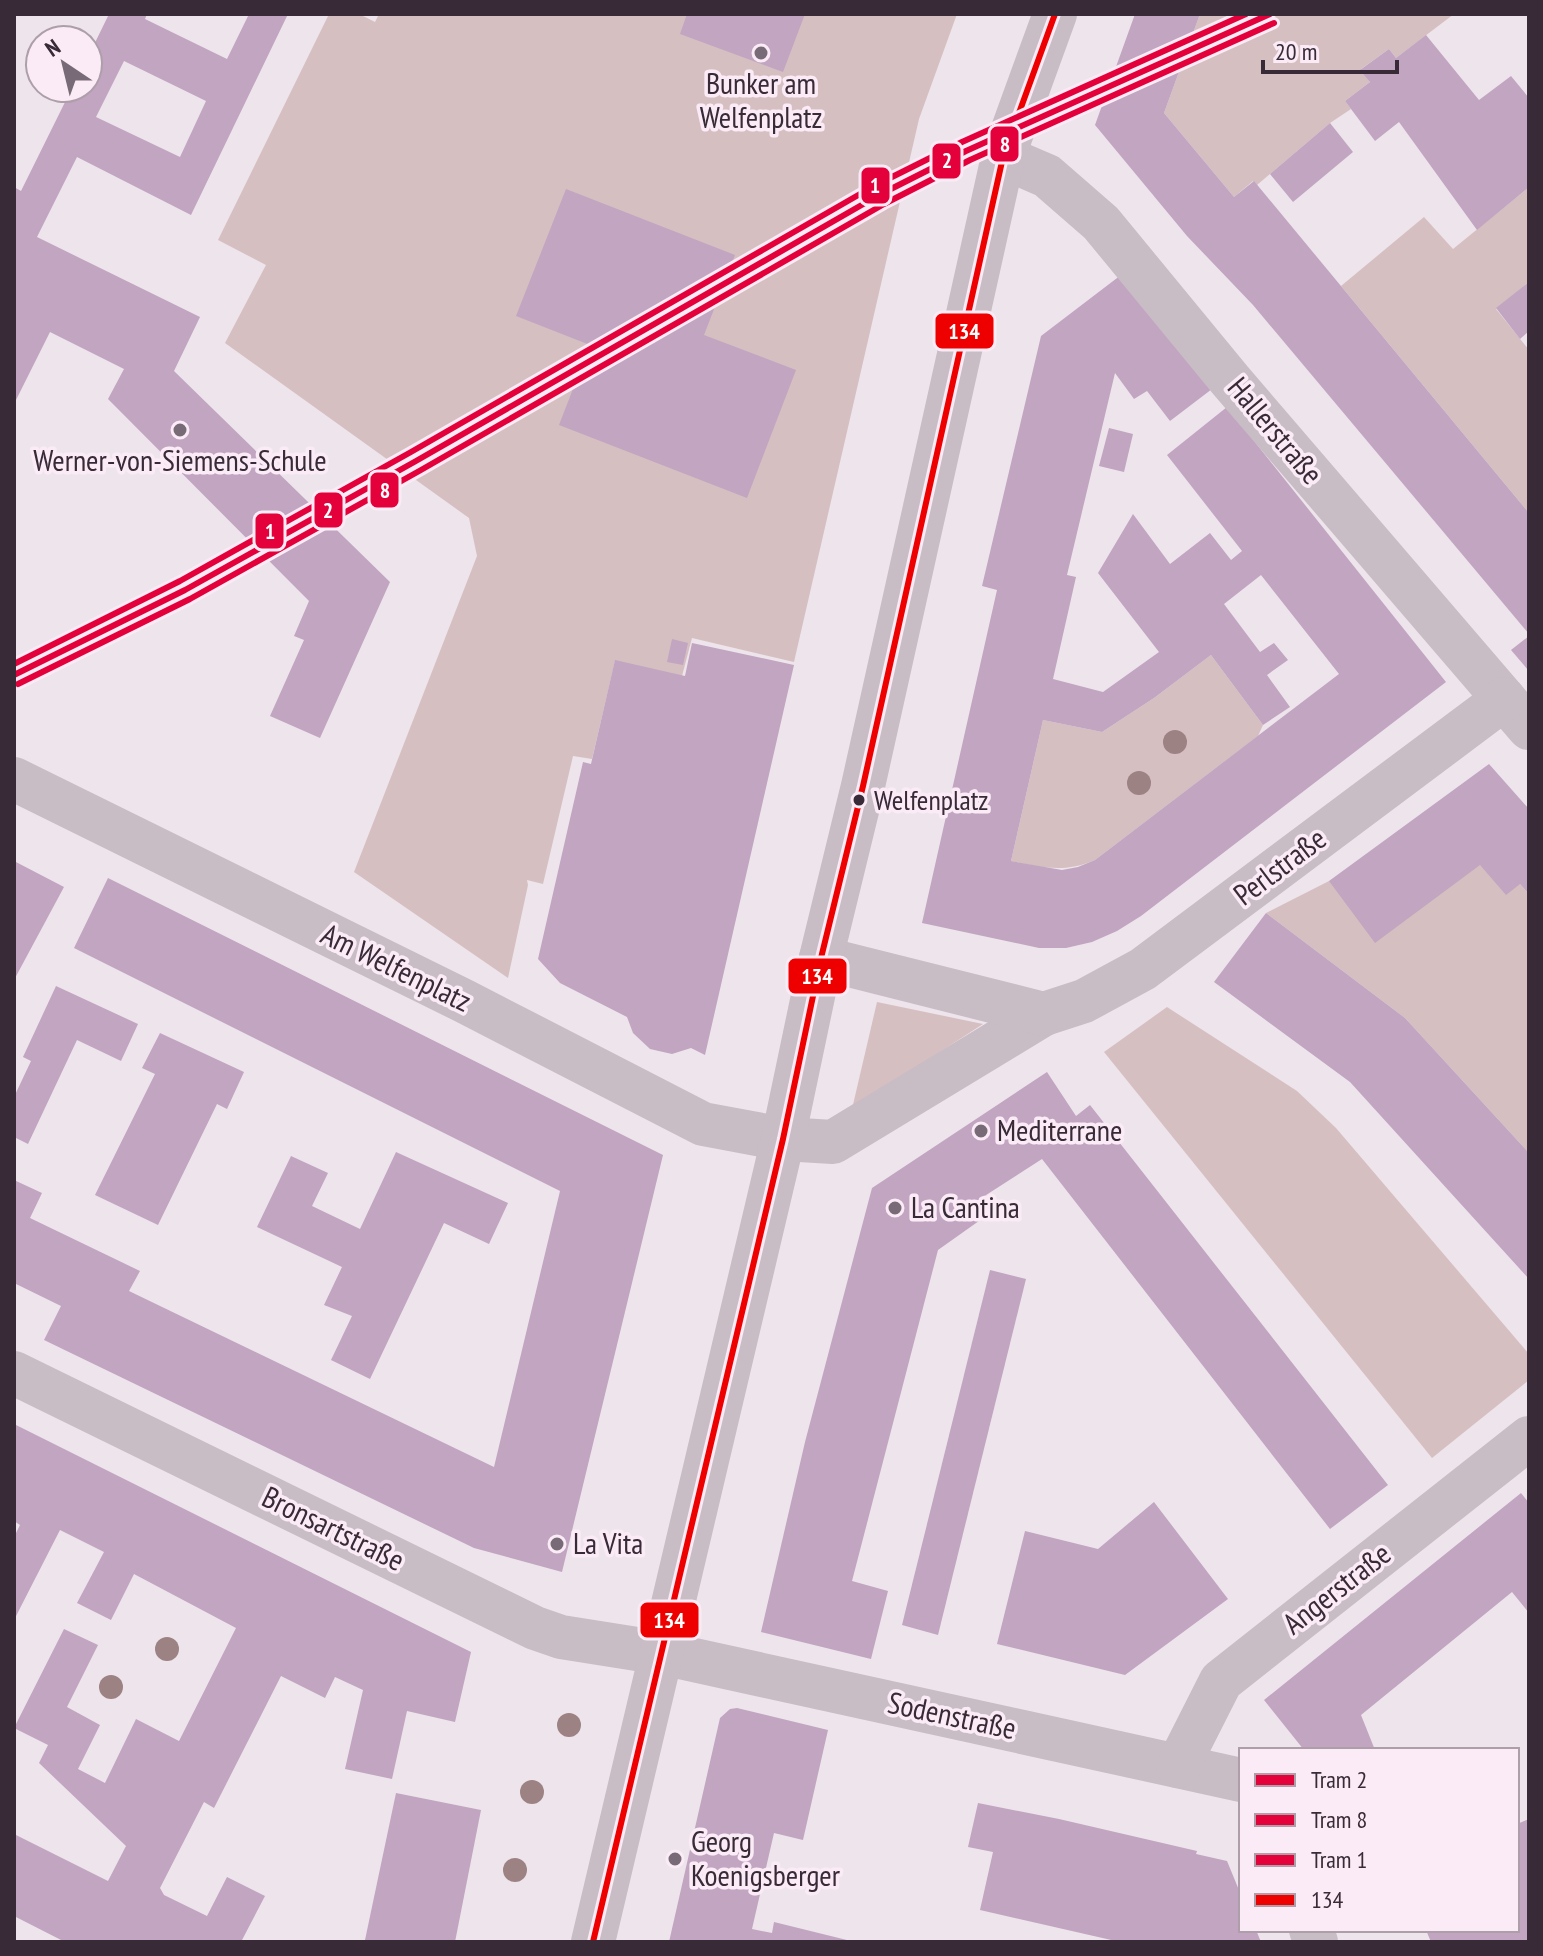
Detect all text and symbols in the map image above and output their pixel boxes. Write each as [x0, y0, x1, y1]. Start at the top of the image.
north arrow [24, 24, 104, 104]
scale bar [1263, 24, 1397, 74]
text: N [40, 33, 65, 62]
text: 20 m [1275, 36, 1317, 67]
marker: Bunker am Welfenplatz [752, 44, 770, 62]
place label: Bunker am Welfenplatz [700, 63, 822, 136]
line badge: 8 [989, 125, 1020, 163]
text: 8 [1000, 130, 1010, 158]
line badge: 2 [931, 142, 962, 180]
text: 2 [942, 146, 952, 174]
line badge: 1 [860, 166, 891, 205]
text: 1 [870, 171, 880, 199]
line badge: 134 [934, 312, 995, 350]
text: 134 [948, 317, 980, 345]
street label: Hallerstraße [1220, 368, 1332, 492]
marker: Werner-von-Siemens-Schule [171, 421, 189, 439]
place label: Werner-von-Siemens-Schule [33, 440, 327, 479]
line badge: 8 [369, 471, 400, 509]
text: 8 [380, 476, 390, 504]
line badge: 2 [313, 491, 344, 529]
text: 2 [323, 496, 333, 524]
line badge: 1 [254, 512, 285, 550]
text: 1 [265, 517, 275, 545]
place label: Welfenplatz [874, 781, 988, 818]
marker: Welfenplatz [851, 792, 867, 808]
street label: Perlstraße [1225, 818, 1333, 913]
street label: Am Welfenplatz [315, 914, 478, 1020]
line badge: 134 [787, 957, 848, 995]
text: 134 [801, 962, 833, 990]
place label: Mediterrane [997, 1110, 1122, 1149]
marker: Mediterrane [972, 1122, 990, 1140]
place label: La Cantina [911, 1187, 1020, 1226]
marker: La Cantina [886, 1199, 904, 1217]
street label: Bronsartstraße [256, 1476, 411, 1579]
place label: La Vita [573, 1523, 643, 1562]
street label: Angerstraße [1274, 1533, 1398, 1642]
marker: La Vita [548, 1535, 566, 1553]
line badge: 134 [639, 1601, 700, 1639]
text: 134 [653, 1606, 685, 1634]
street label: Sodenstraße [885, 1682, 1020, 1747]
legend [1239, 1748, 1519, 1932]
text: Tram 2 [1311, 1764, 1367, 1795]
text: Tram 8 [1311, 1804, 1367, 1835]
place label: Georg Koenigsberger [691, 1821, 841, 1894]
text: Tram 1 [1311, 1844, 1367, 1875]
marker: Georg Koenigsberger [666, 1850, 684, 1868]
text: 134 [1311, 1884, 1344, 1915]

